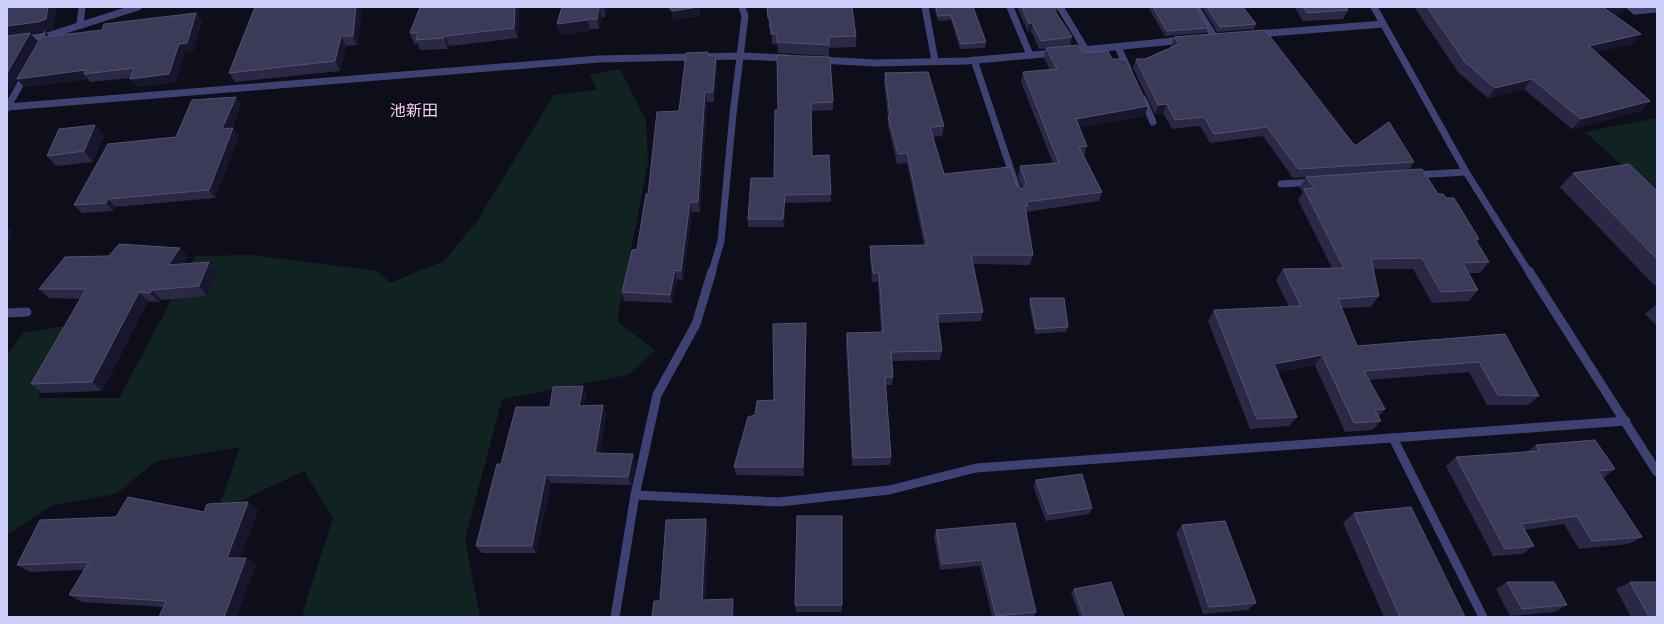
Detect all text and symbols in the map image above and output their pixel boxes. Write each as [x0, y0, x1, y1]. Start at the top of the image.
district label: 池新田 [390, 99, 438, 122]

